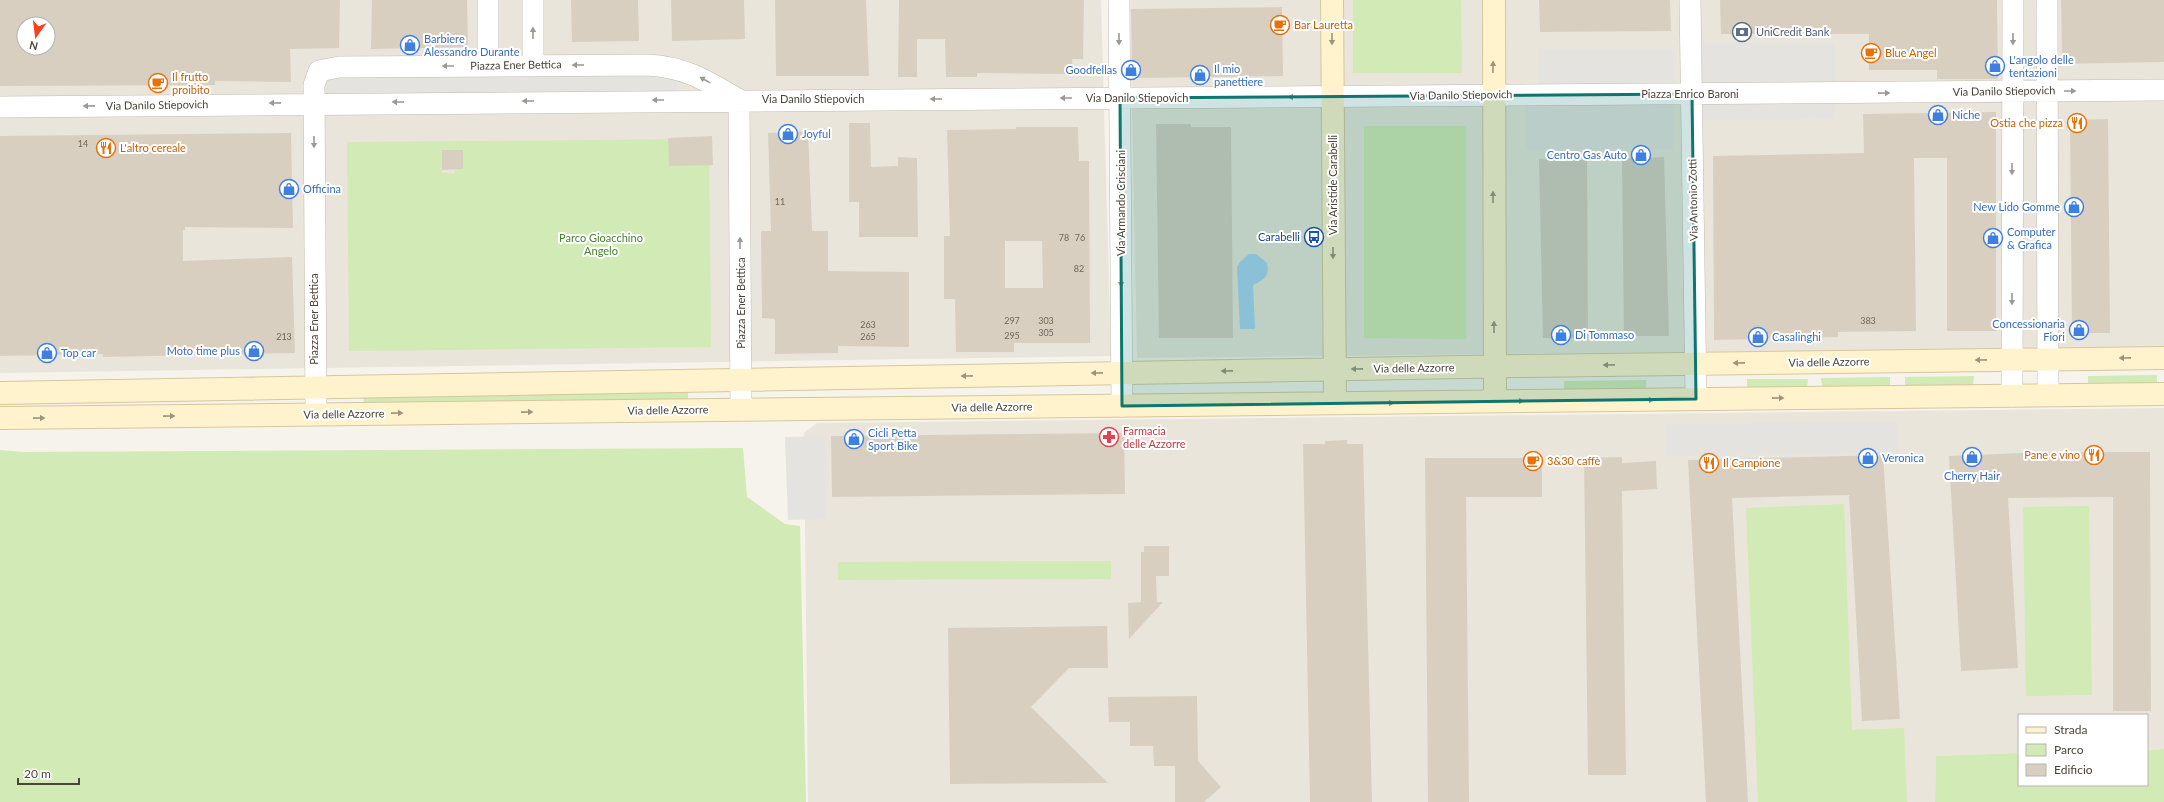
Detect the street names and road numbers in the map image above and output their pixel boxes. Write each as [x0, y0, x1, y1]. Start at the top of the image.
street label: Piazza Ener Bettica [470, 57, 562, 72]
street label: Via Danilo Stiepovich [1953, 83, 2055, 98]
street label: Via Danilo Stiepovich [1410, 87, 1512, 102]
street label: Piazza Enrico Baroni [1641, 87, 1739, 100]
street label: Via Danilo Stiepovich [1086, 91, 1188, 104]
street label: Via Danilo Stiepovich [762, 92, 864, 105]
street label: Via Danilo Stiepovich [106, 97, 208, 112]
street label: Via Aristide Carabelli [1326, 134, 1339, 235]
street label: Via Armando Crisciani [1114, 150, 1127, 256]
street label: Via Antonio Zotti [1685, 159, 1700, 241]
street label: Piazza Ener Bettica [734, 257, 747, 349]
street label: Piazza Ener Bettica [307, 273, 320, 365]
street label: Via delle Azzorre [1788, 354, 1870, 369]
street label: Via delle Azzorre [1373, 360, 1455, 375]
street label: Via delle Azzorre [951, 399, 1033, 414]
street label: Via delle Azzorre [627, 402, 709, 417]
street label: Via delle Azzorre [303, 406, 385, 421]

